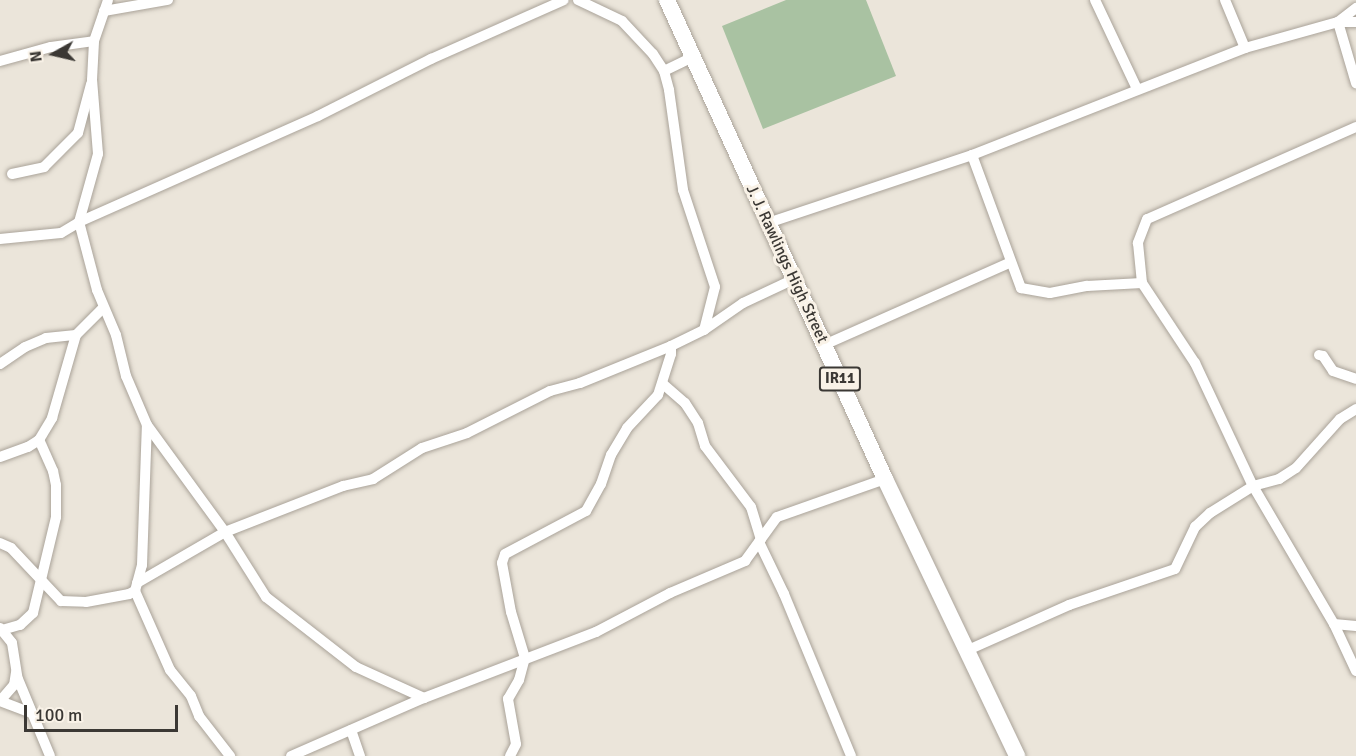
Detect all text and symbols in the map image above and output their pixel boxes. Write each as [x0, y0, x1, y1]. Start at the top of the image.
north arrow [24, 24, 84, 84]
text: N [25, 50, 47, 63]
street label: J. J. Rawlings High Street [742, 182, 832, 346]
road number: IR11 [818, 367, 862, 391]
scale bar [27, 693, 182, 731]
text: 100 m [35, 704, 82, 726]

